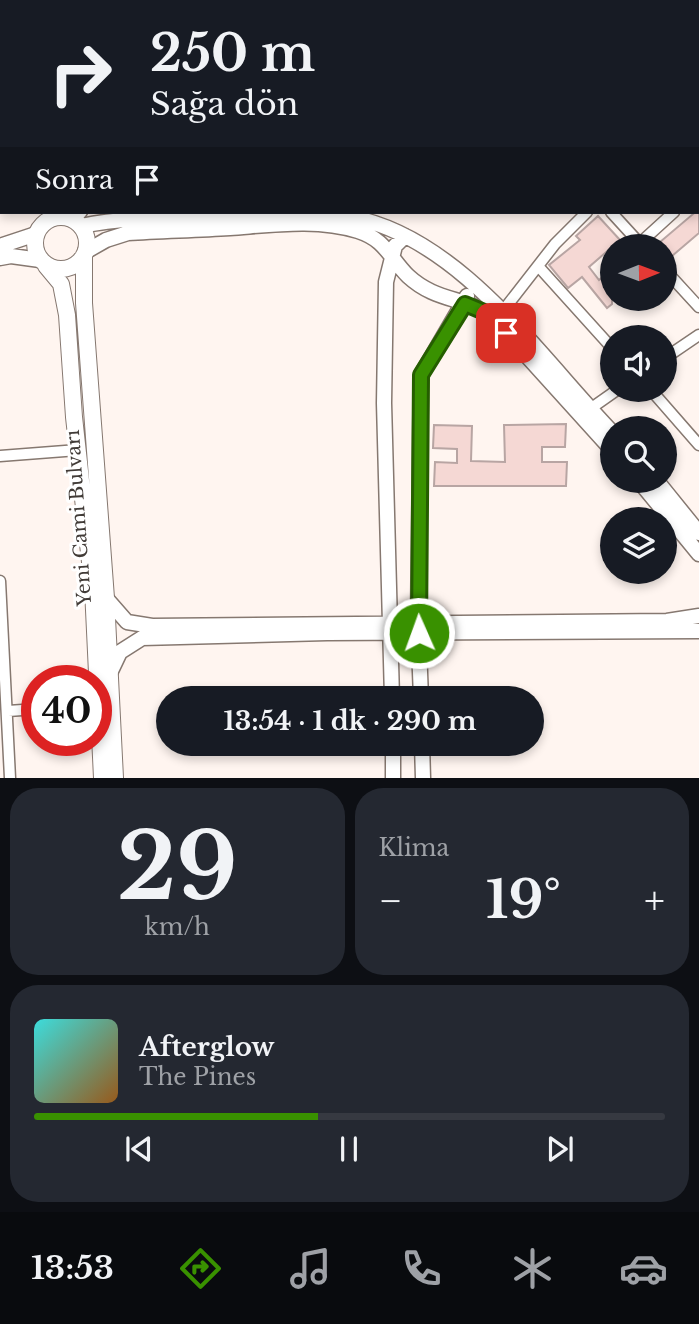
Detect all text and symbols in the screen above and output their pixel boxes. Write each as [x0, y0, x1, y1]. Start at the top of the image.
text: 250 m [150, 23, 315, 84]
icon: right [35, 28, 126, 119]
text: Sağa dön [150, 84, 299, 124]
icon: arrive [128, 161, 166, 199]
text: Sonra [35, 164, 114, 196]
north arrow [600, 234, 677, 312]
map controls [600, 234, 677, 584]
pin [476, 303, 536, 363]
icon: arrive [487, 314, 525, 352]
button: sound [600, 325, 677, 402]
button: search [600, 416, 677, 493]
street label: Yeni Cami Bulvarı [61, 428, 96, 608]
button: layers [600, 507, 677, 584]
position arrow [382, 596, 456, 670]
speed limit sign: 40 [21, 665, 112, 756]
text: 13:54 · 1 dk · 290 m [223, 705, 477, 737]
text: 29 [117, 811, 238, 924]
text: Klima [379, 834, 449, 862]
text: 19° [486, 868, 561, 932]
text: − [379, 877, 403, 924]
text: + [644, 877, 665, 924]
text: km/h [145, 913, 210, 941]
text: Afterglow [139, 1031, 275, 1063]
text: The Pines [139, 1063, 256, 1091]
icon: previous [120, 1130, 158, 1168]
icon: pause [330, 1130, 368, 1168]
icon: next [541, 1130, 579, 1168]
icon: directions [176, 1244, 225, 1293]
icon: music [286, 1244, 335, 1293]
icon: phone [397, 1244, 446, 1293]
icon: climate [508, 1244, 557, 1293]
icon: car [619, 1244, 668, 1293]
text: 13:53 [31, 1248, 114, 1288]

